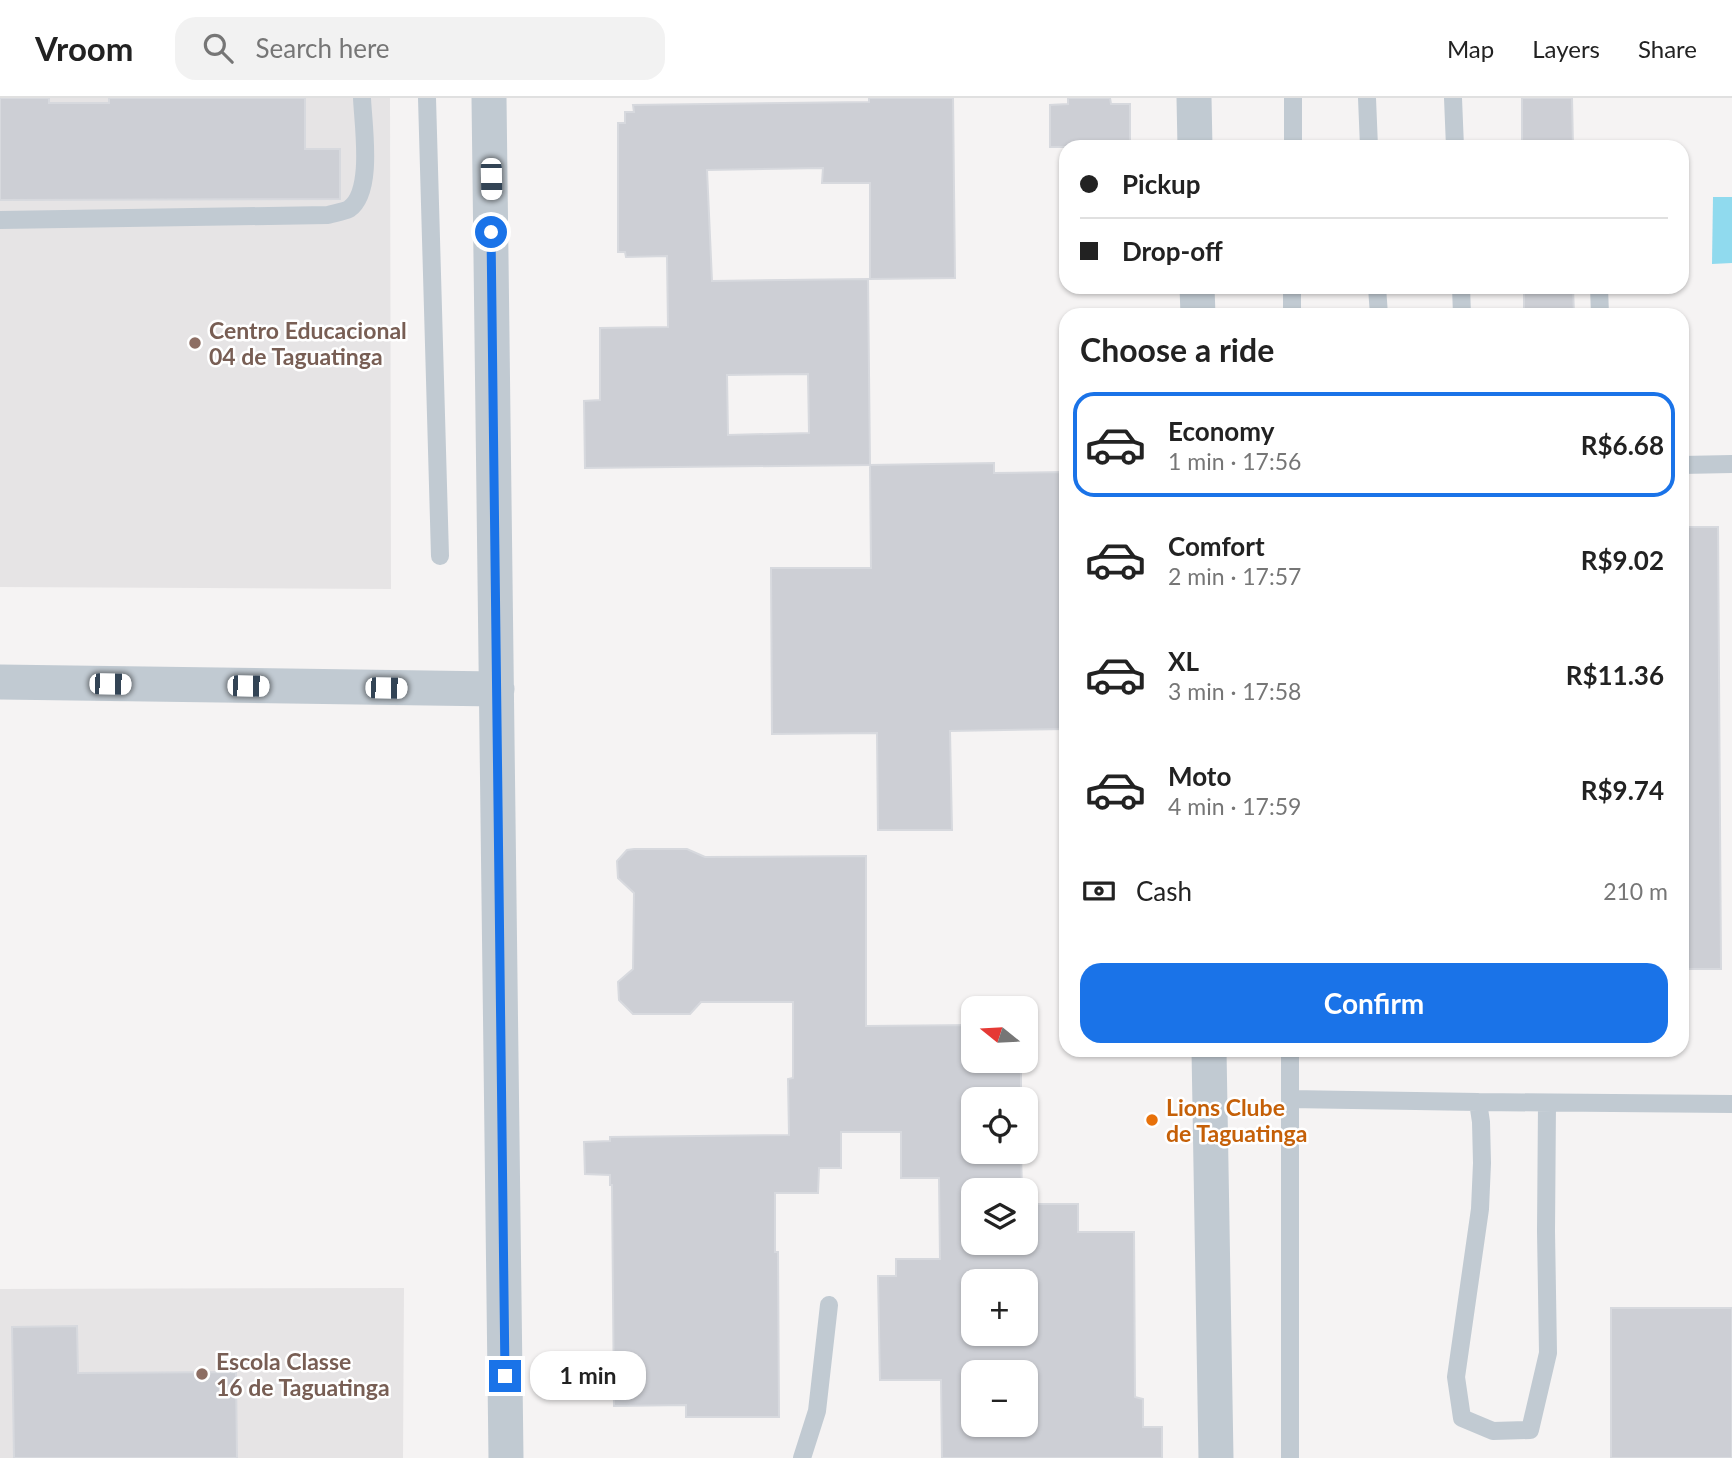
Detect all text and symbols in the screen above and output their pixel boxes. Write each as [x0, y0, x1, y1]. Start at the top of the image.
search box [175, 17, 665, 80]
text: Vroom [35, 28, 133, 68]
icon: search [199, 29, 237, 67]
text: Search here [255, 32, 390, 64]
text: Map [1447, 34, 1494, 63]
text: Layers [1532, 34, 1600, 63]
text: Share [1638, 34, 1697, 63]
car [481, 158, 502, 200]
text: Pickup [1122, 168, 1201, 200]
route start [475, 216, 507, 248]
text: Drop-off [1122, 235, 1223, 267]
place label: Centro Educacional 04 de Taguatinga [209, 316, 407, 370]
text: Choose a ride [1080, 330, 1274, 369]
marker: Centro Educacional 04 de Taguatinga [187, 335, 203, 351]
icon: car [1084, 413, 1147, 476]
text: Economy [1168, 415, 1274, 447]
text: R$6.68 [1581, 429, 1664, 461]
text: 1 min · 17:56 [1168, 447, 1301, 475]
icon: car [1084, 528, 1147, 591]
text: Comfort [1168, 530, 1265, 562]
text: R$9.02 [1581, 544, 1664, 576]
text: 2 min · 17:57 [1168, 562, 1301, 590]
icon: car [1084, 643, 1147, 706]
text: XL [1168, 645, 1199, 677]
text: R$11.36 [1566, 659, 1664, 691]
car [89, 673, 132, 695]
car [227, 675, 270, 697]
car [365, 677, 408, 699]
text: 3 min · 17:58 [1168, 677, 1301, 705]
icon: car [1084, 758, 1147, 821]
text: Moto [1168, 760, 1231, 792]
text: R$9.74 [1581, 774, 1664, 806]
text: 4 min · 17:59 [1168, 792, 1301, 820]
icon: cash [1080, 872, 1118, 910]
text: Cash [1136, 875, 1192, 907]
text: 210 m [1603, 877, 1668, 905]
button: Confirm [1080, 963, 1668, 1043]
north arrow [961, 996, 1038, 1073]
map controls [961, 996, 1038, 1437]
button: locate [961, 1087, 1038, 1164]
place label: Lions Clube de Taguatinga [1166, 1093, 1307, 1147]
marker: Lions Clube de Taguatinga [1144, 1112, 1160, 1128]
button: layers [961, 1178, 1038, 1255]
button: + [961, 1269, 1038, 1346]
place label: Escola Classe 16 de Taguatinga [216, 1347, 390, 1401]
callout: 1 min [530, 1352, 645, 1400]
route end [489, 1360, 521, 1392]
button: − [961, 1360, 1038, 1437]
text: 1 min [559, 1361, 617, 1389]
marker: Escola Classe 16 de Taguatinga [194, 1366, 210, 1382]

